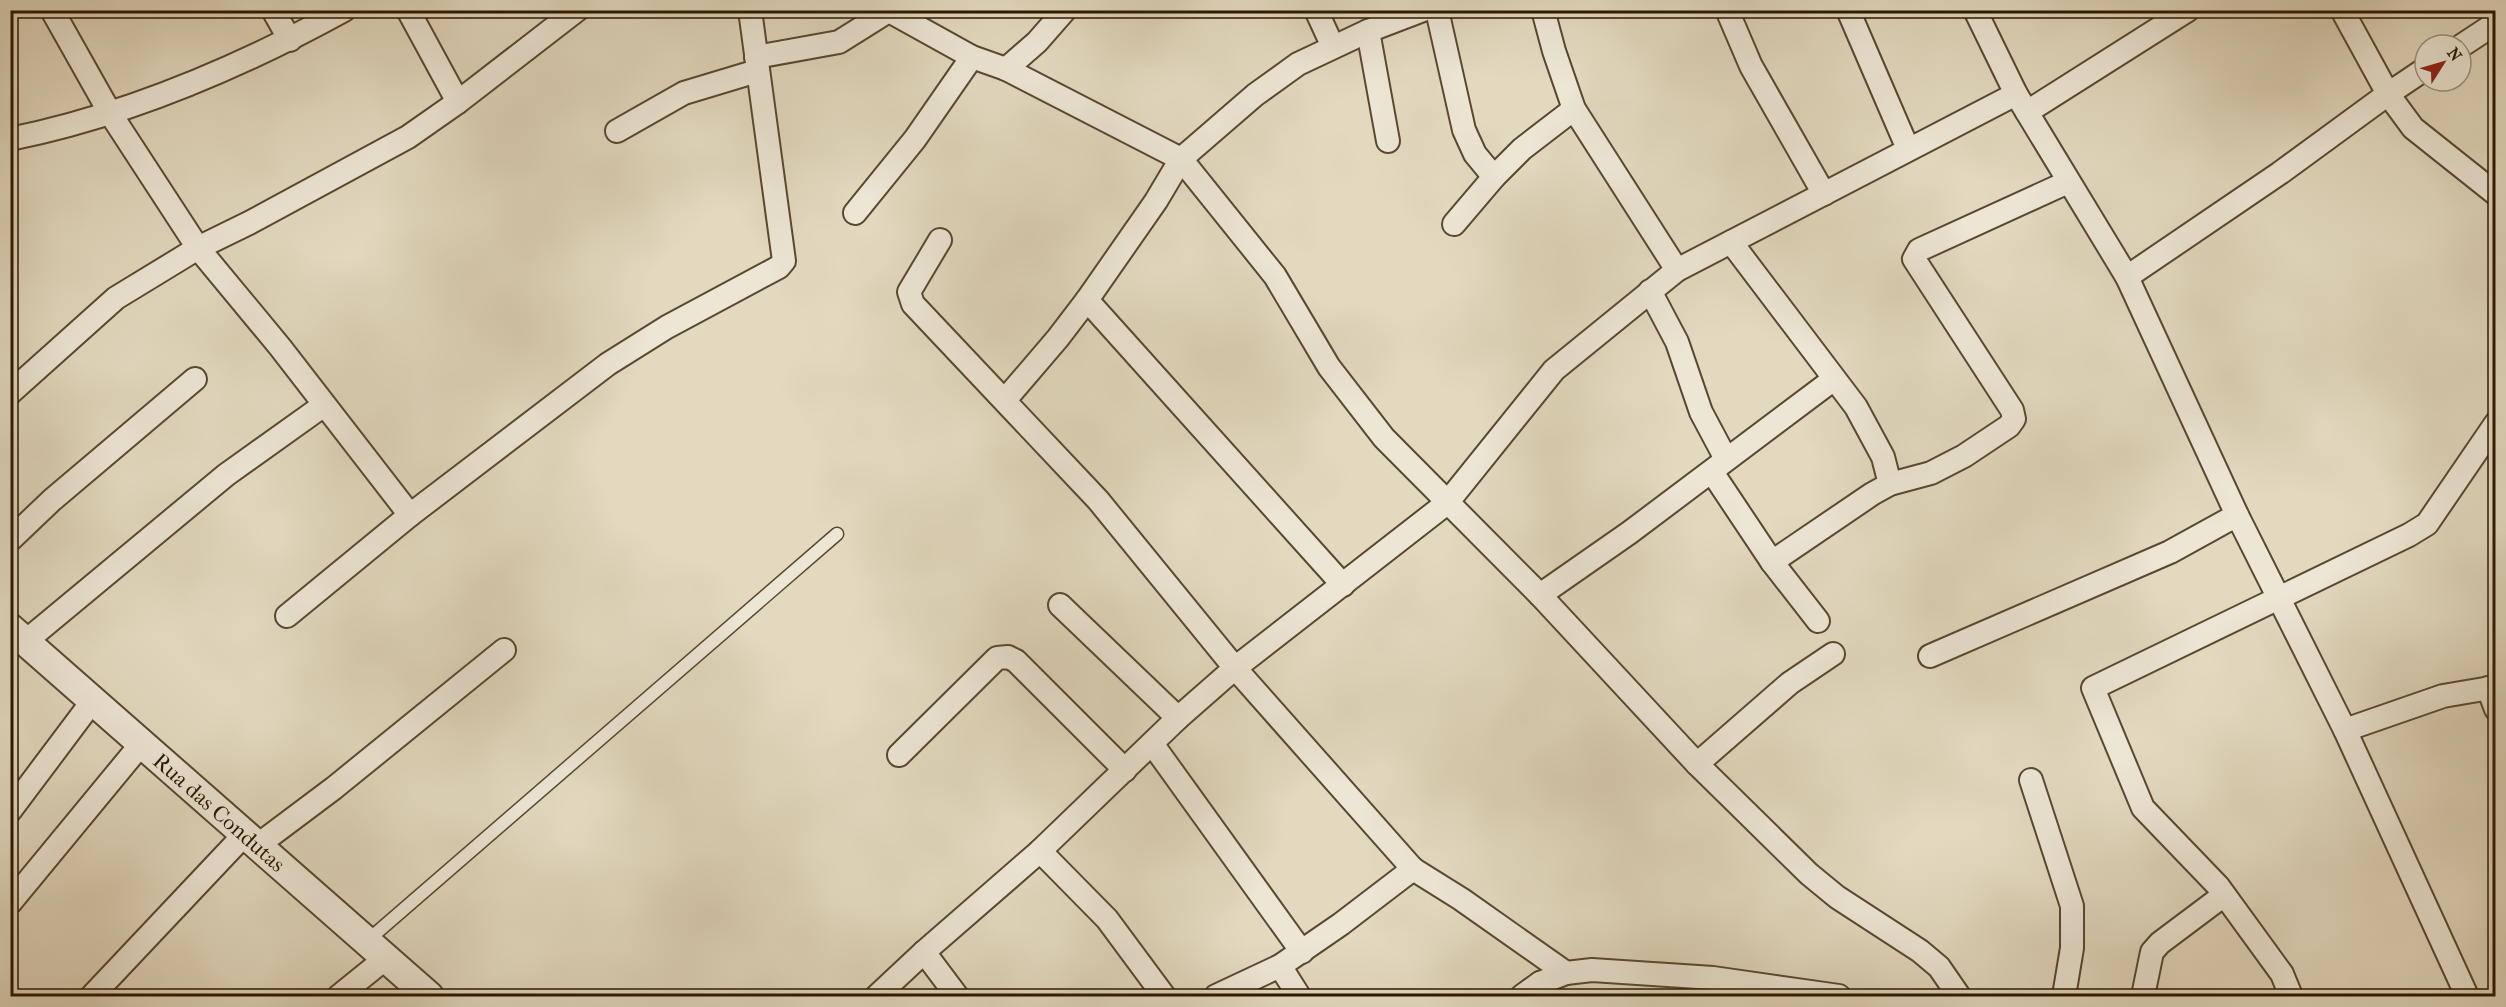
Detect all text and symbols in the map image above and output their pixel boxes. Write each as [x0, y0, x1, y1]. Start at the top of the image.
north arrow [2413, 33, 2473, 93]
text: N [2443, 44, 2466, 66]
street label: Rua das Condutas [148, 748, 290, 878]

